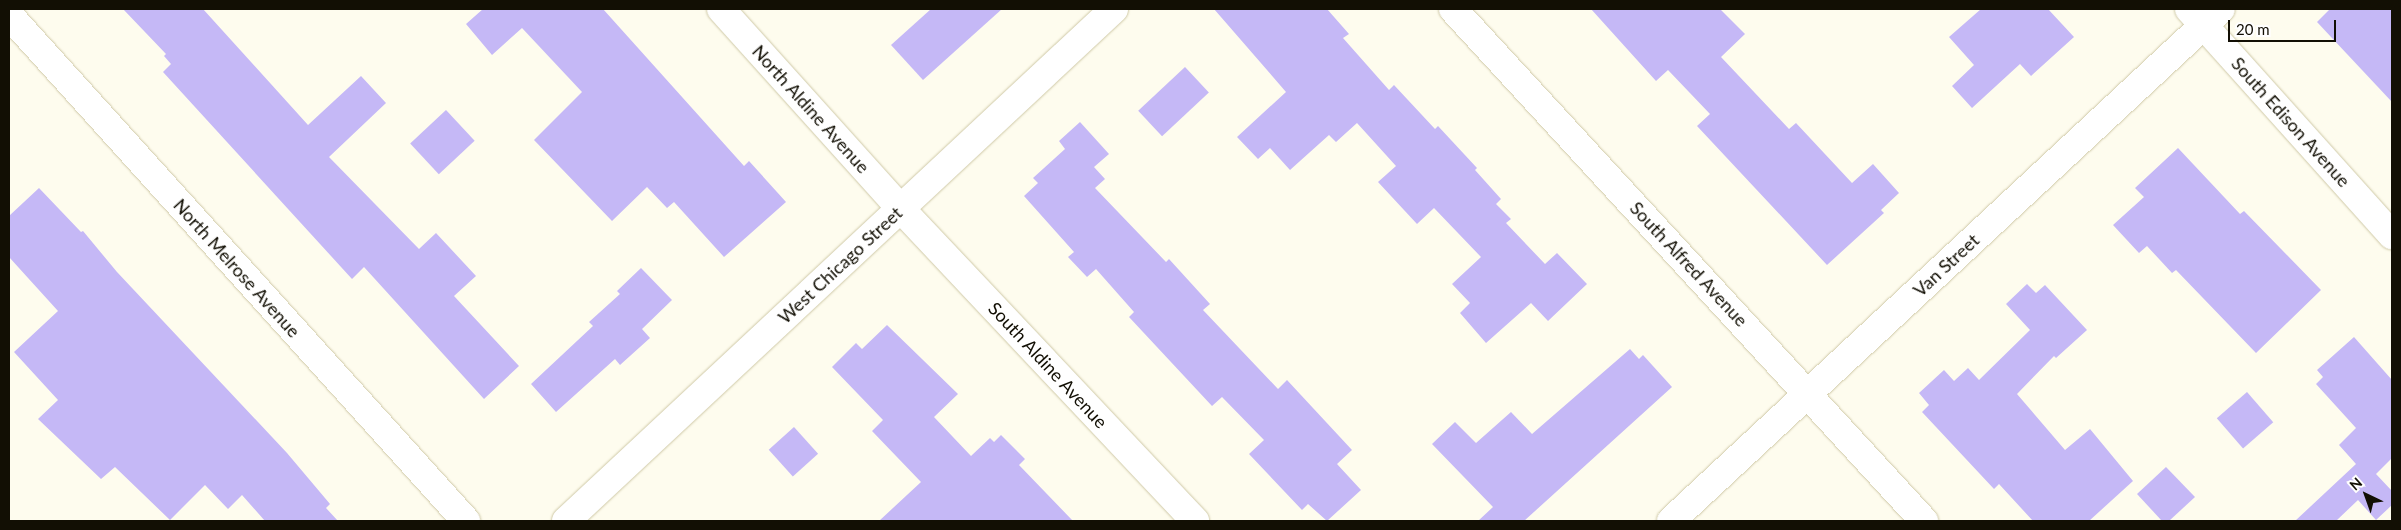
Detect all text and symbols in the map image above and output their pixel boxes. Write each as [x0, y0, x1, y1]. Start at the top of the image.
scale bar [2231, 10, 2338, 42]
text: 20 m [2236, 20, 2270, 38]
street label: North Aldine Avenue [747, 40, 875, 178]
street label: South Edison Avenue [2227, 52, 2355, 192]
street label: North Melrose Avenue [169, 194, 305, 342]
street label: South Alfred Avenue [1625, 197, 1753, 331]
street label: West Chicago Street [774, 202, 906, 328]
street label: Van Street [1909, 229, 1983, 301]
street label: South Aldine Avenue [984, 297, 1112, 433]
north arrow [2341, 470, 2391, 520]
text: N [2346, 474, 2365, 493]

